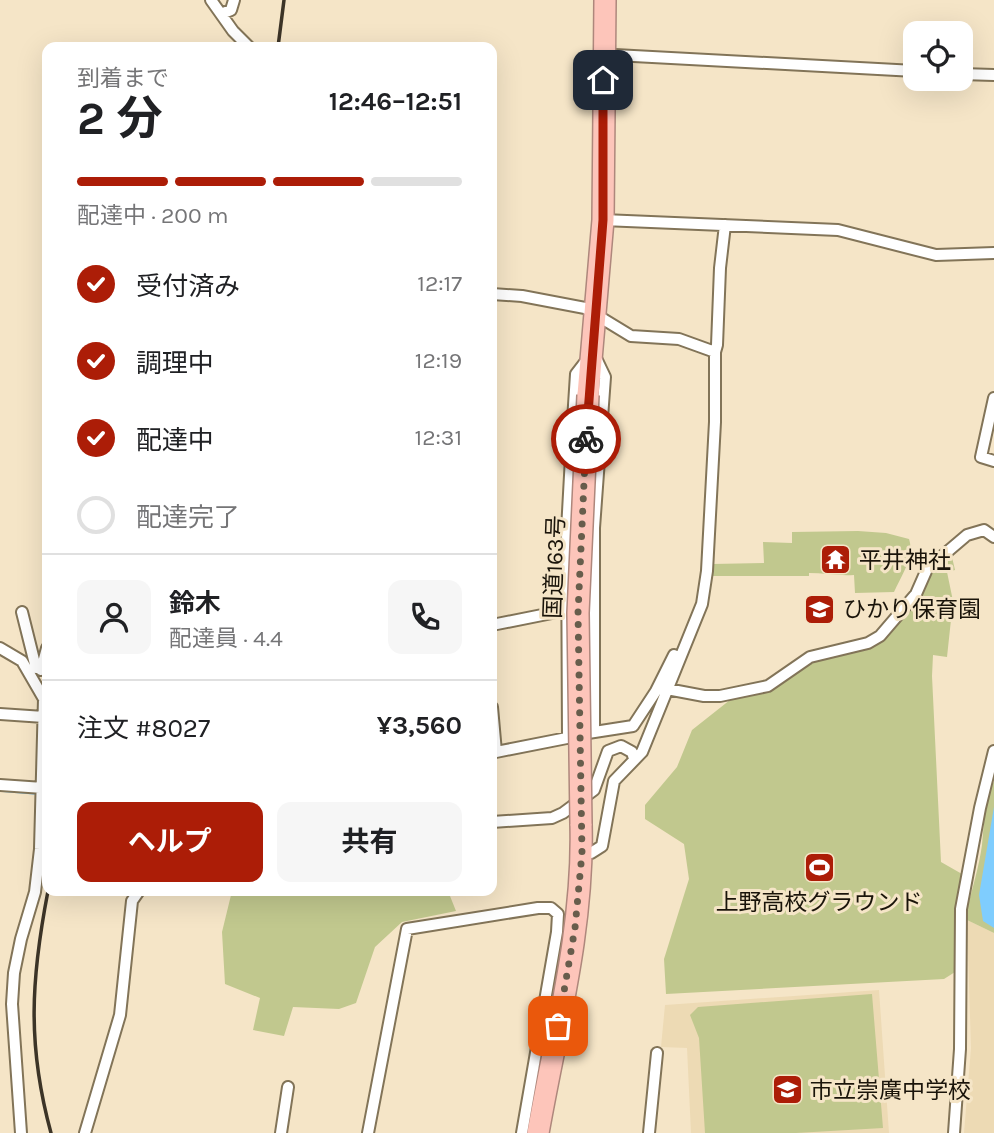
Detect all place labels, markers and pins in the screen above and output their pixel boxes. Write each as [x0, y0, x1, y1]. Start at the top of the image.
pin [573, 50, 633, 110]
temple icon: 平井神社 [819, 543, 853, 577]
place label: 平井神社 [859, 547, 951, 574]
school or university icon: ひかり保育園 [803, 592, 837, 626]
place label: ひかり保育園 [843, 596, 981, 623]
sports icon: 上野高校グラウンド [802, 851, 836, 885]
place label: 上野高校グラウンド [716, 889, 923, 916]
pin [528, 996, 588, 1056]
school or university icon: 市立崇廣中学校 [770, 1073, 804, 1107]
place label: 市立崇廣中学校 [810, 1077, 971, 1104]

